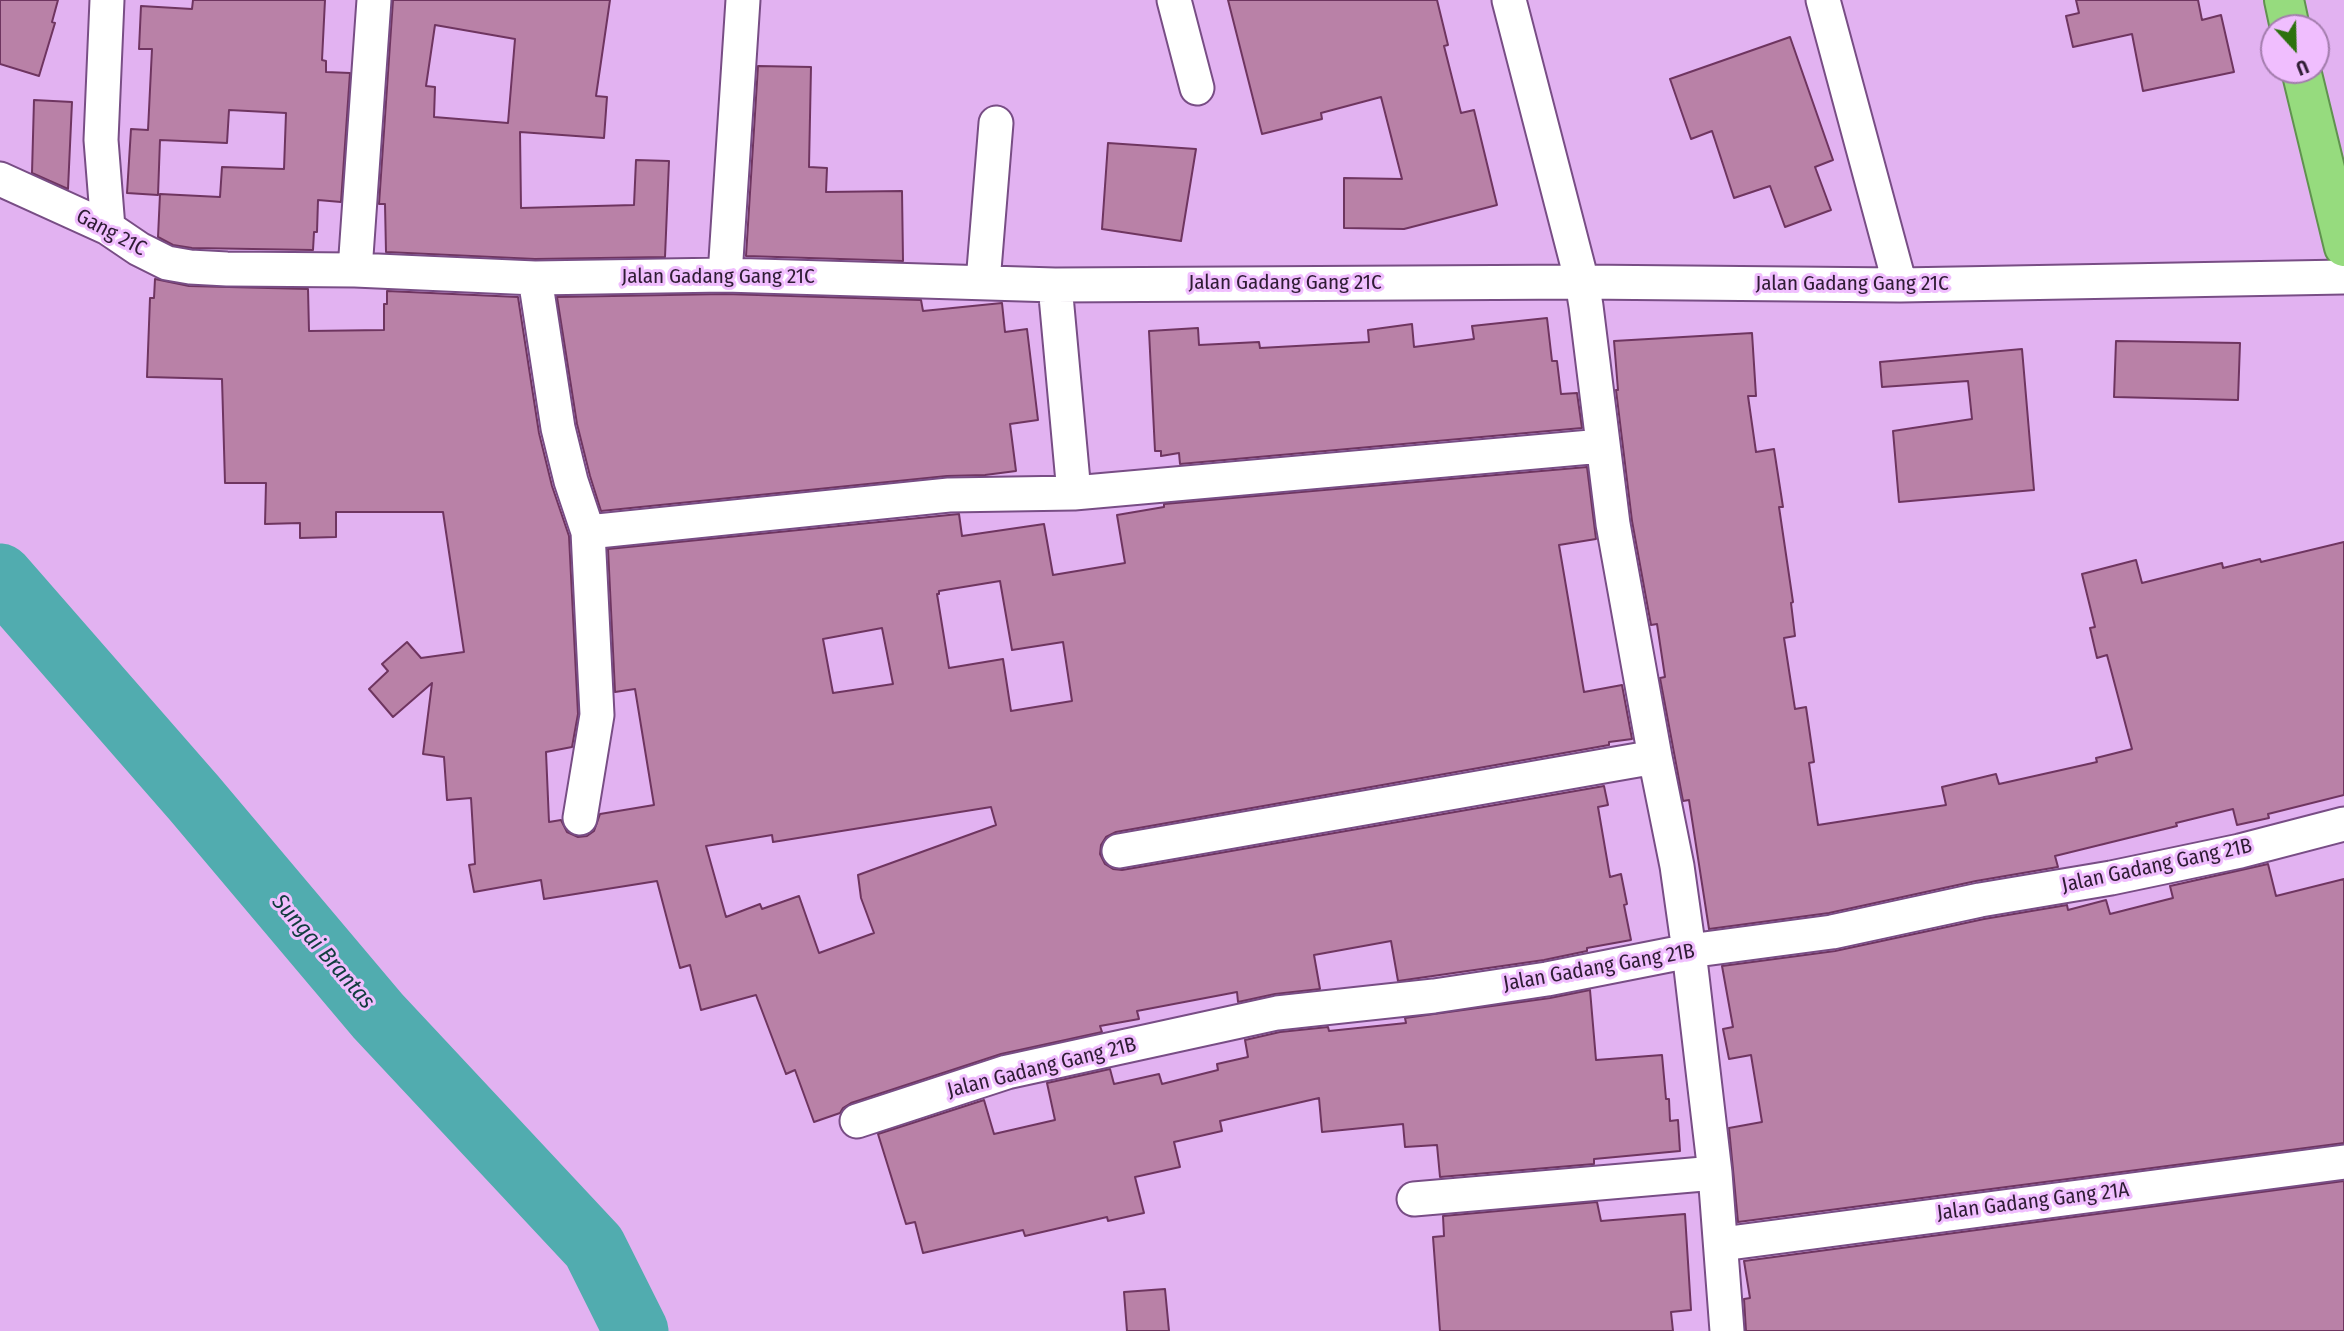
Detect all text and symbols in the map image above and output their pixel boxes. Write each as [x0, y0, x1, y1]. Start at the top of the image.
north arrow [2260, 14, 2330, 84]
text: U [2293, 54, 2312, 80]
street label: Gang 21C [72, 204, 150, 262]
street label: Jalan Gadang Gang 21C [621, 264, 815, 290]
street label: Jalan Gadang Gang 21C [1188, 270, 1382, 296]
street label: Jalan Gadang Gang 21C [1755, 271, 1949, 297]
street label: Jalan Gadang Gang 21B [2060, 834, 2254, 898]
water label: Sungai Brantas [266, 889, 380, 1015]
street label: Jalan Gadang Gang 21B [1501, 939, 1697, 997]
street label: Jalan Gadang Gang 21B [945, 1032, 1139, 1104]
street label: Jalan Gadang Gang 21A [1935, 1178, 2131, 1226]

